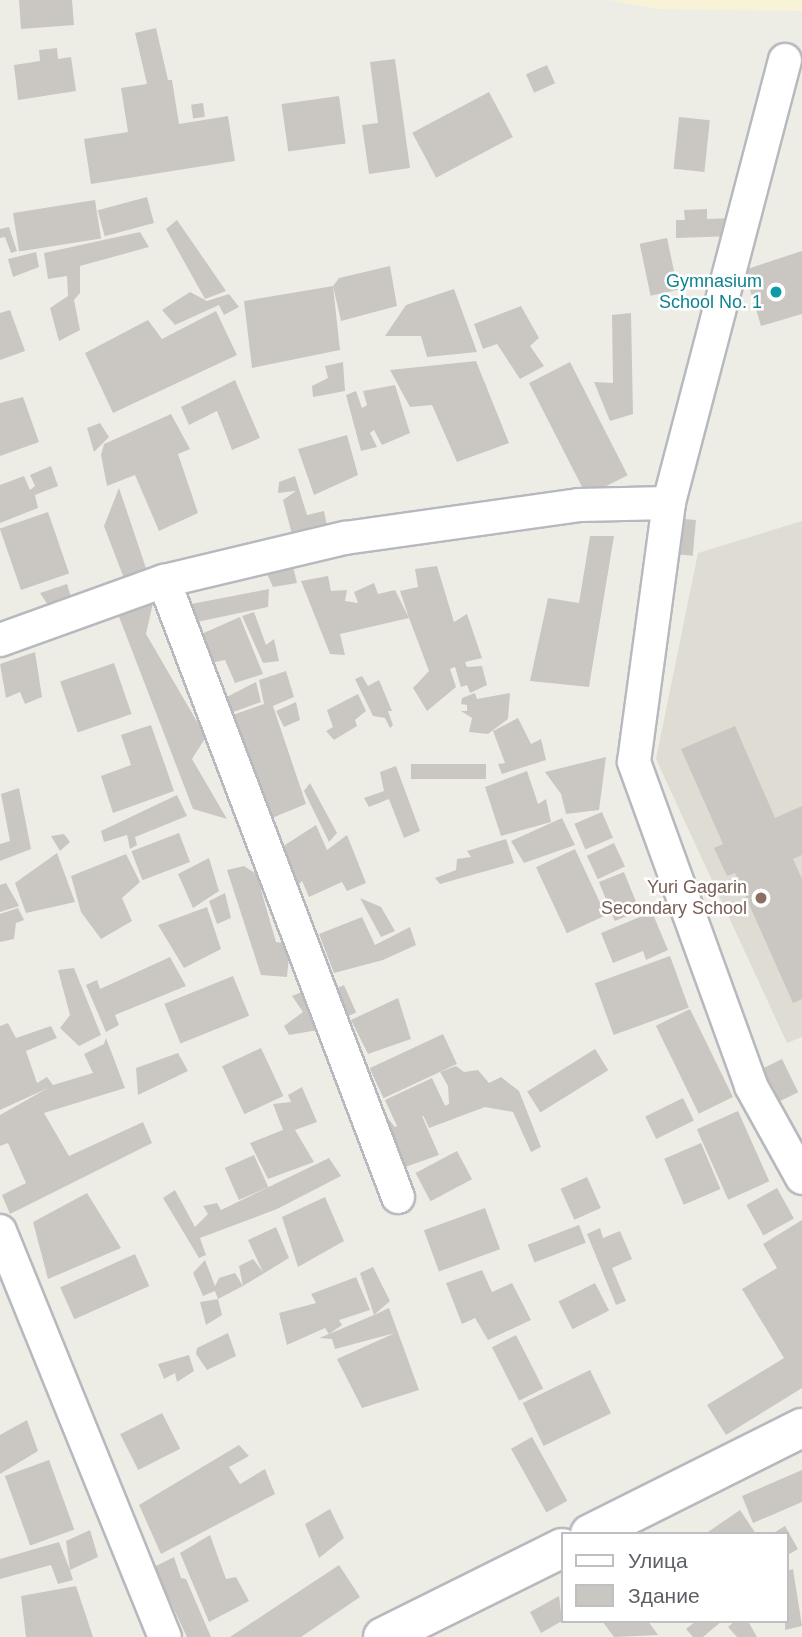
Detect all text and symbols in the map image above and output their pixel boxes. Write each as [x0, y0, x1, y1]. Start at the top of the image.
place label: Gymnasium School No. 1 [659, 271, 762, 314]
marker: Gymnasium School No. 1 [768, 284, 784, 300]
place label: Yuri Gagarin Secondary School [601, 877, 747, 920]
marker: Yuri Gagarin Secondary School [753, 890, 769, 906]
legend [560, 1532, 788, 1623]
text: Улица [628, 1549, 688, 1572]
text: Здание [628, 1584, 700, 1607]

